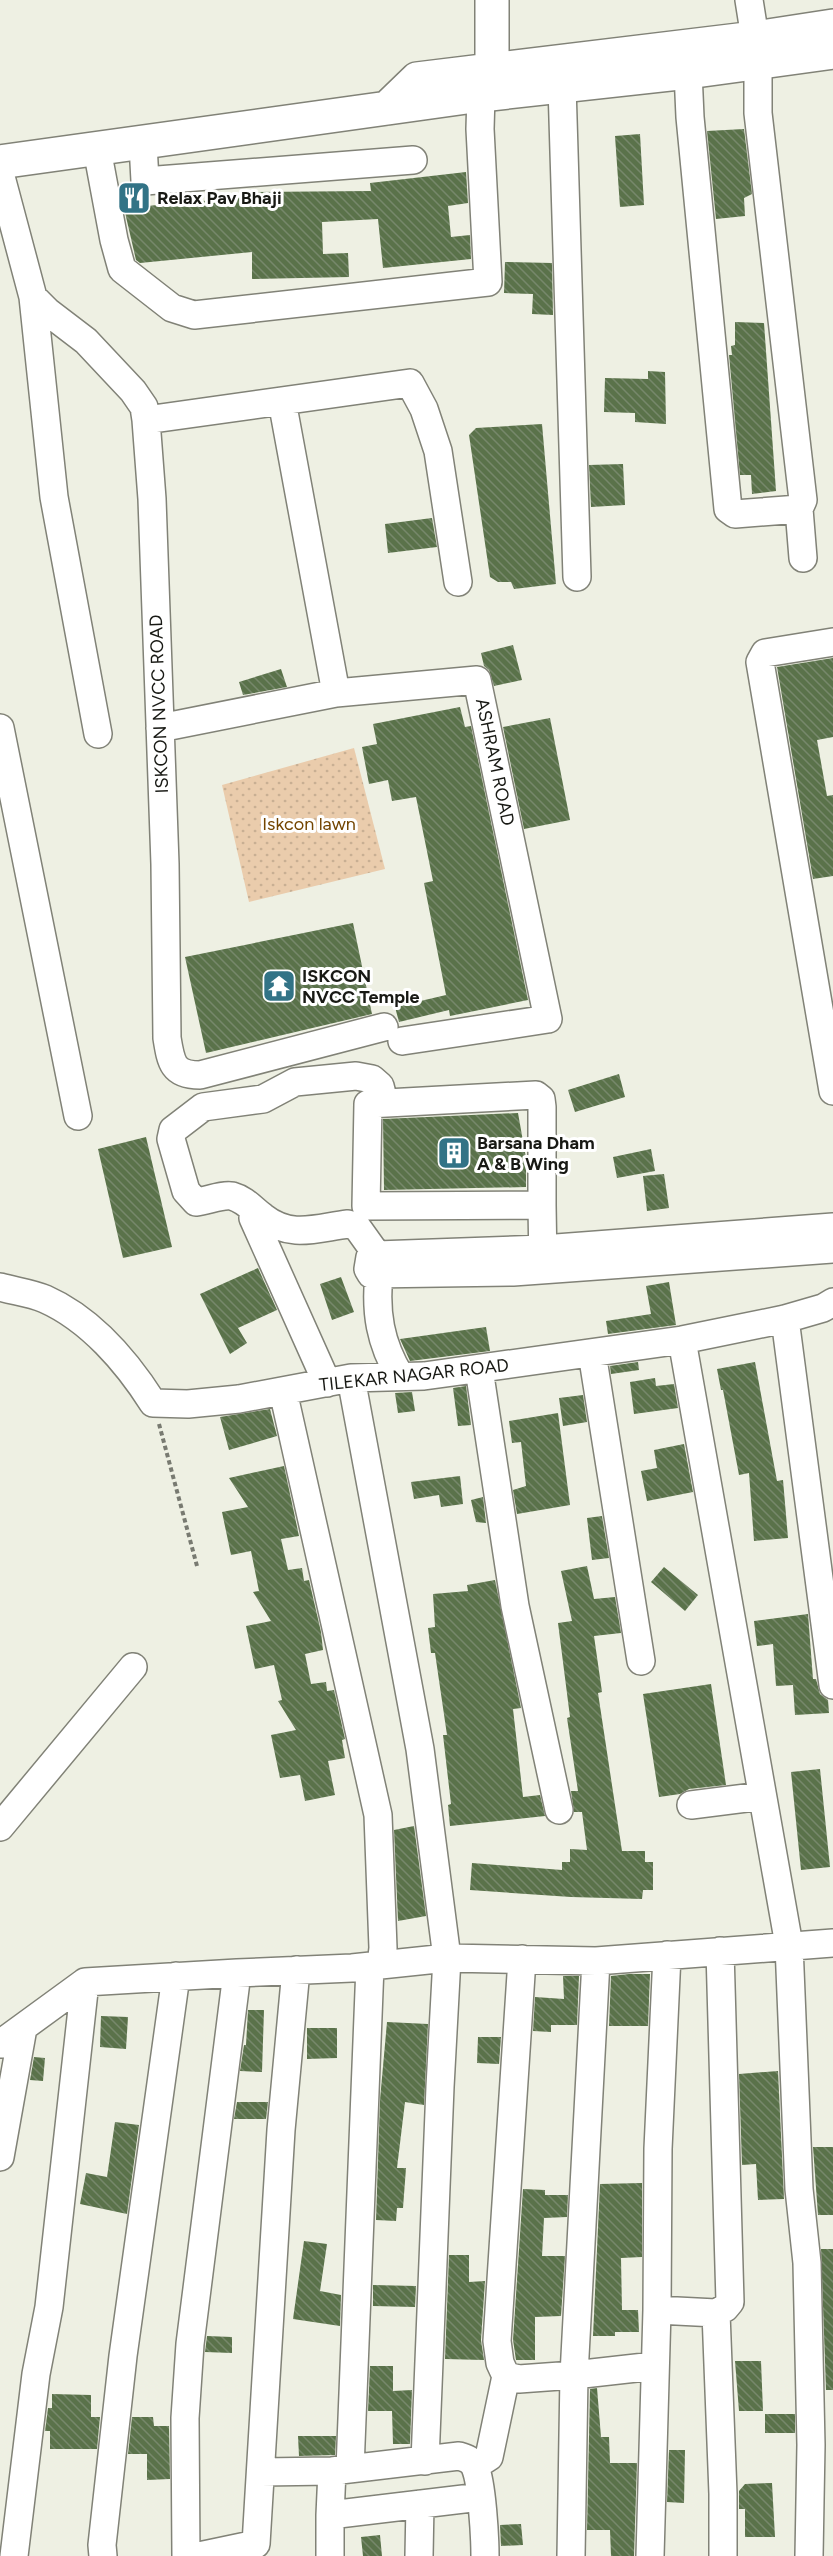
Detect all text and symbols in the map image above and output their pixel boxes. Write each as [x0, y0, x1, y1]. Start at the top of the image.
restaurant icon: Relax Pav Bhaji [116, 180, 152, 216]
place label: Relax Pav Bhaji [157, 187, 282, 209]
street label: ISKCON NVCC ROAD [145, 614, 173, 794]
street label: ASHRAM ROAD [471, 696, 519, 828]
park label: Iskcon lawn [262, 813, 356, 835]
place label: ISKCON NVCC Temple [302, 965, 420, 1008]
temple icon: ISKCON NVCC Temple [261, 968, 297, 1004]
place label: Barsana Dham A & B Wing [477, 1132, 595, 1175]
building icon: Barsana Dham A & B Wing [436, 1135, 472, 1171]
street label: TILEKAR NAGAR ROAD [318, 1354, 510, 1396]

